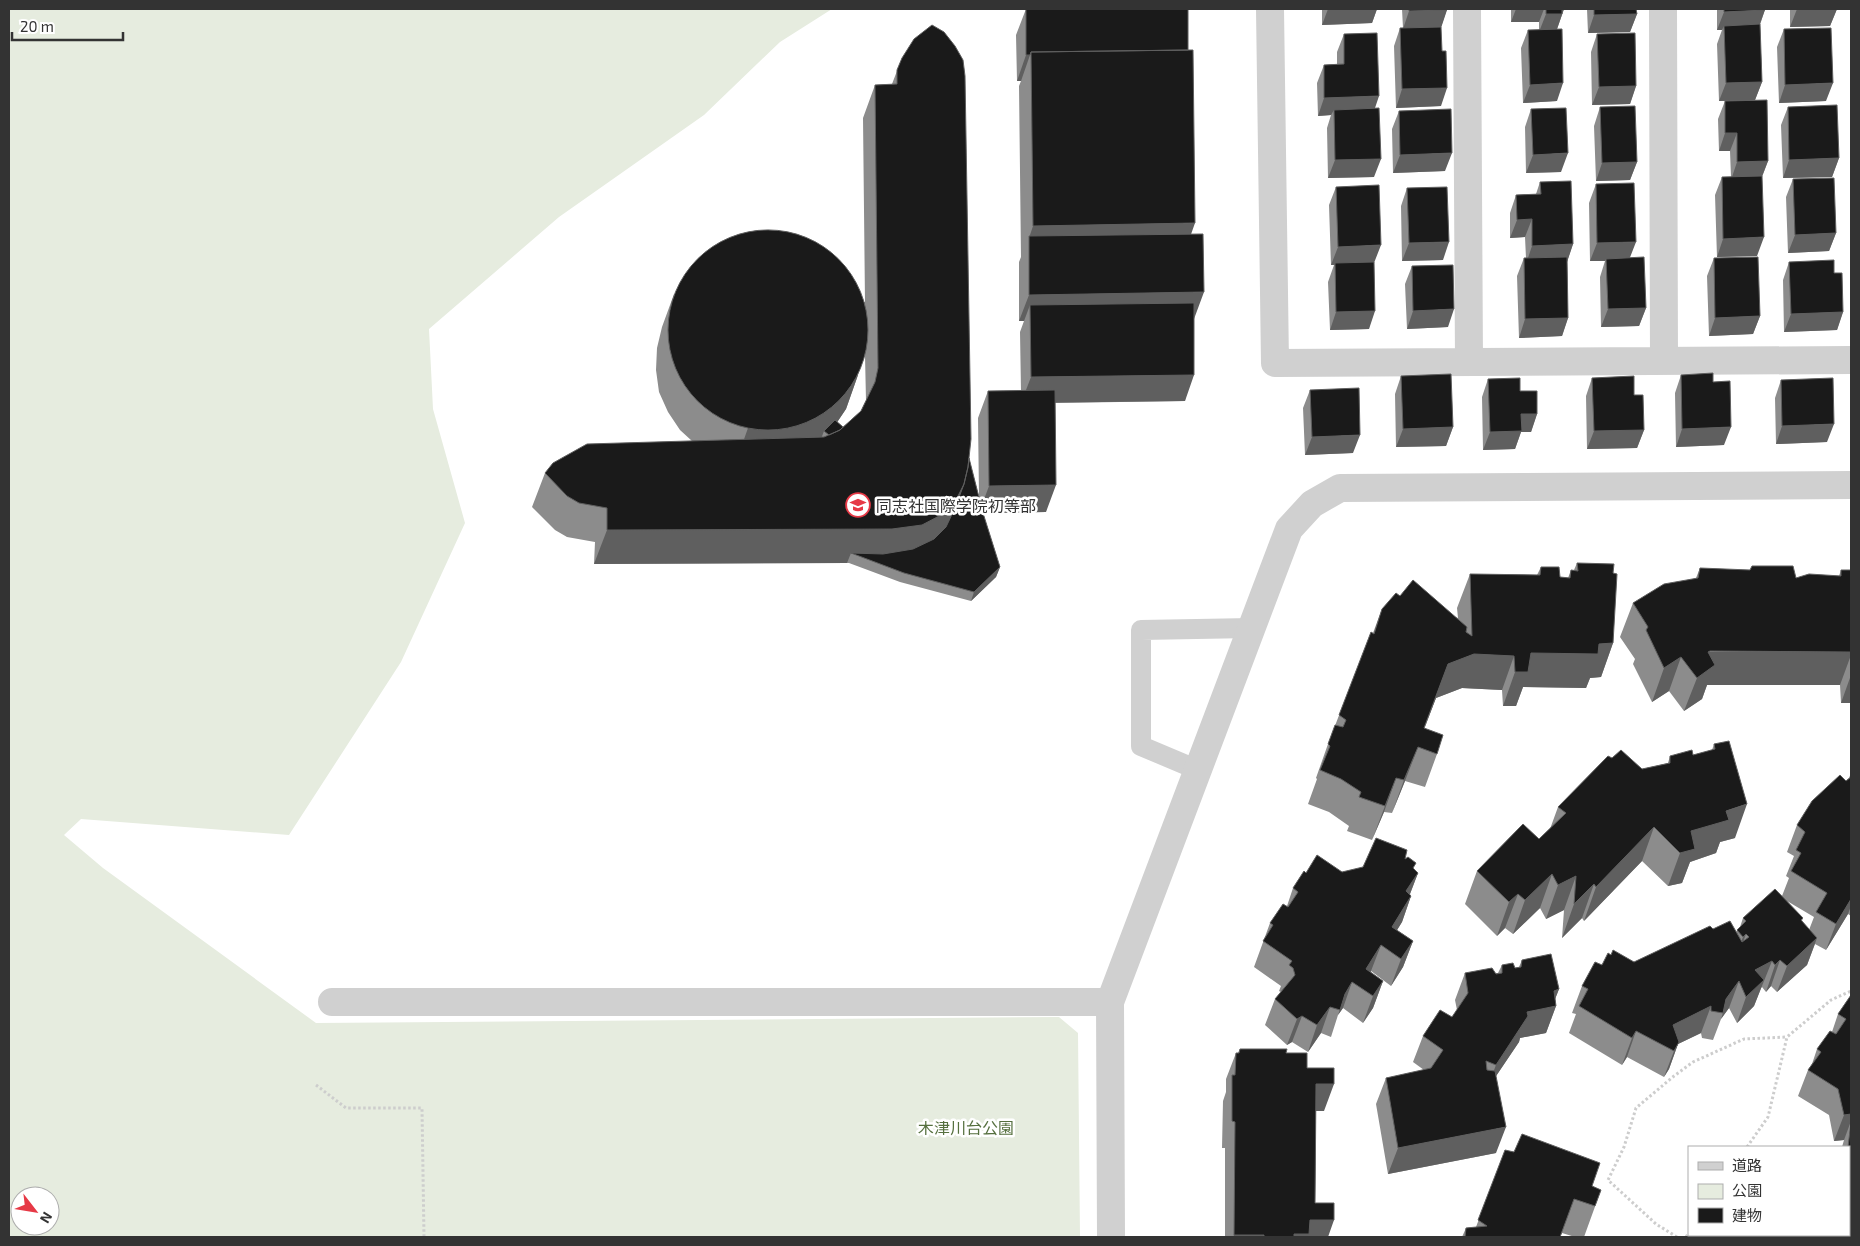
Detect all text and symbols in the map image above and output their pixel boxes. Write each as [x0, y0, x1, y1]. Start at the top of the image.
scale bar [12, 10, 124, 42]
text: 20 m [20, 17, 54, 35]
school or university icon: 同志社国際学院初等部 [845, 492, 871, 518]
place label: 同志社国際学院初等部 [876, 496, 1036, 515]
park label: 木津川台公園 [918, 1118, 1014, 1137]
legend [1688, 1146, 1850, 1236]
text: 道路 [1732, 1156, 1762, 1174]
text: 公園 [1732, 1181, 1762, 1199]
north arrow [10, 1186, 60, 1236]
text: 建物 [1732, 1206, 1762, 1224]
text: N [37, 1209, 56, 1227]

